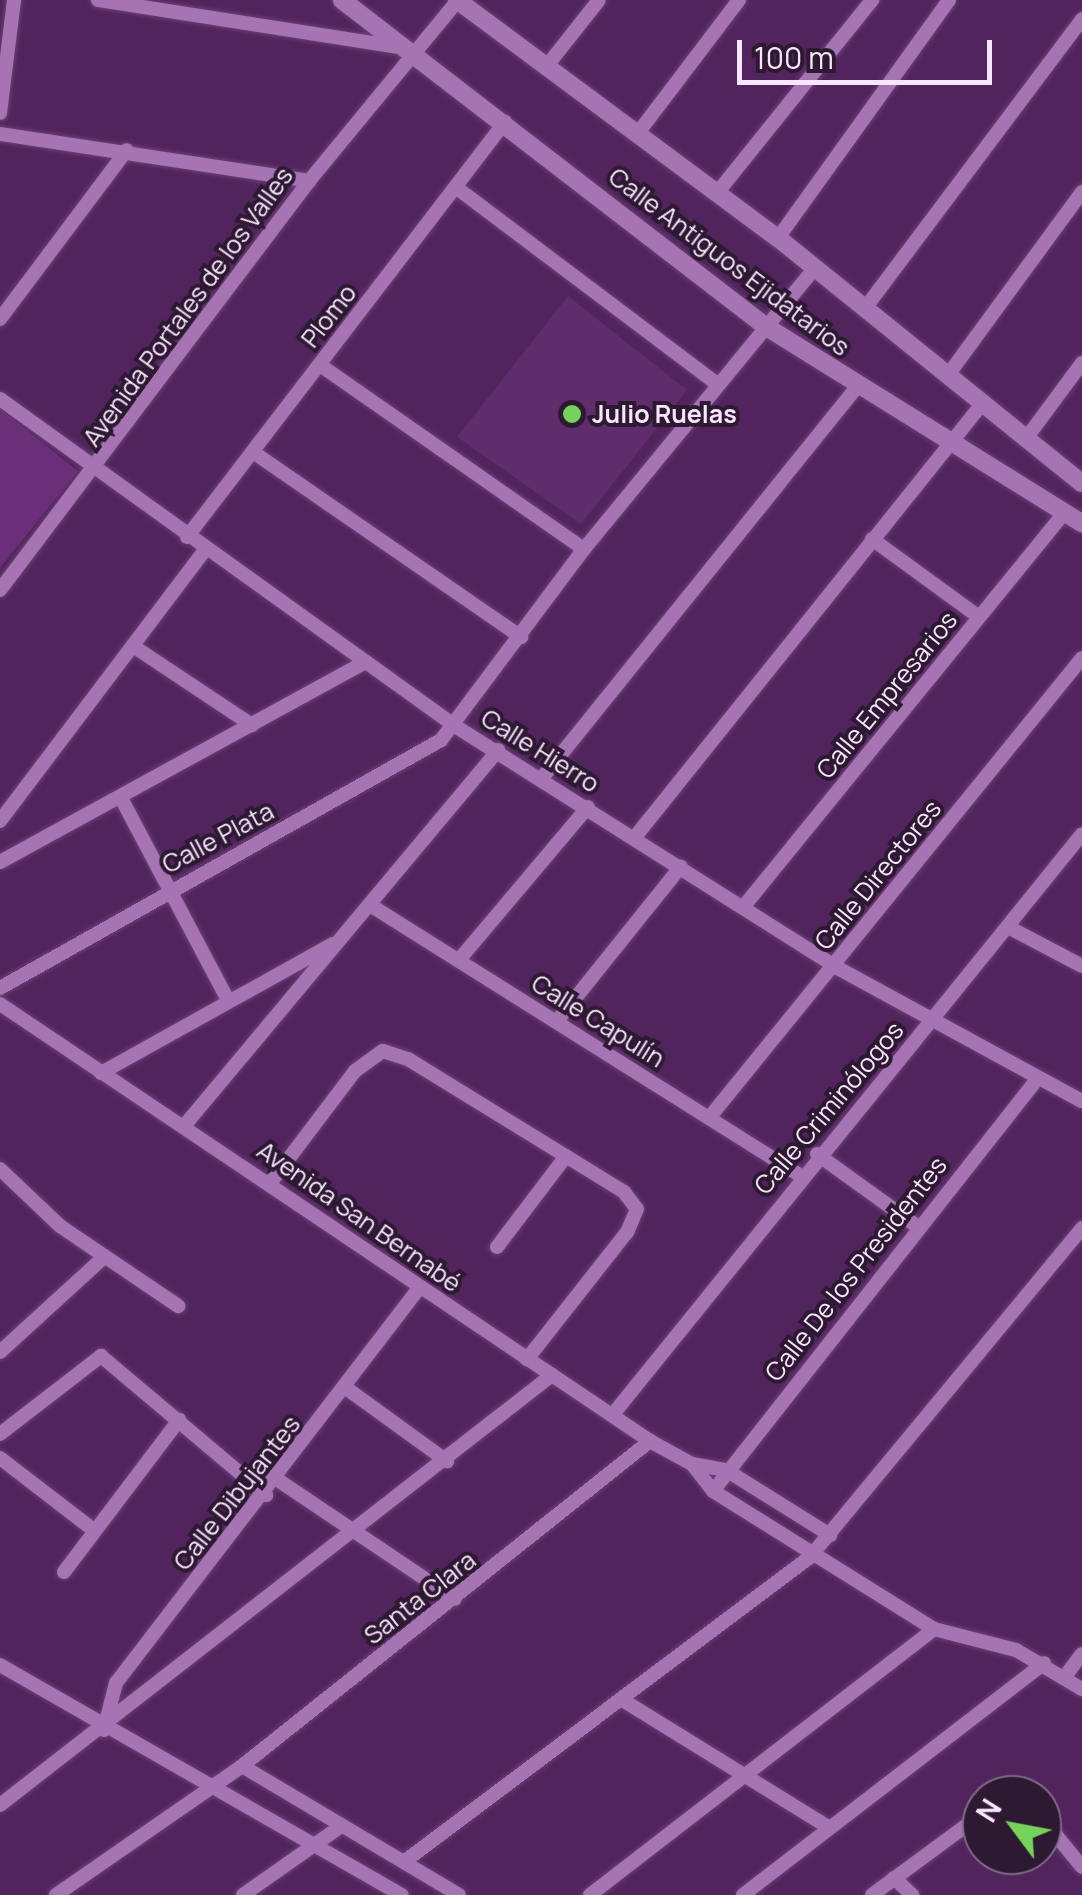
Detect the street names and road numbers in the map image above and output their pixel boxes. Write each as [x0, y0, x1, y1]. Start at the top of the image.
street label: Avenida Portales de los Valles [77, 162, 299, 452]
street label: Calle Antiguos Ejidatarios [603, 162, 855, 362]
street label: Plomo [295, 279, 363, 353]
street label: Calle Empresarios [810, 605, 964, 785]
street label: Calle Hierro [476, 703, 604, 799]
street label: Calle Directores [809, 794, 947, 956]
street label: Calle Plata [157, 796, 279, 880]
street label: Calle Capulín [526, 968, 670, 1074]
street label: Calle Criminólogos [748, 1016, 910, 1200]
street label: Avenida San Bernabé [251, 1135, 467, 1299]
street label: Calle De los Presidentes [759, 1151, 953, 1387]
street label: Calle Dibujantes [167, 1410, 307, 1576]
street label: Santa Clara [358, 1545, 482, 1651]

